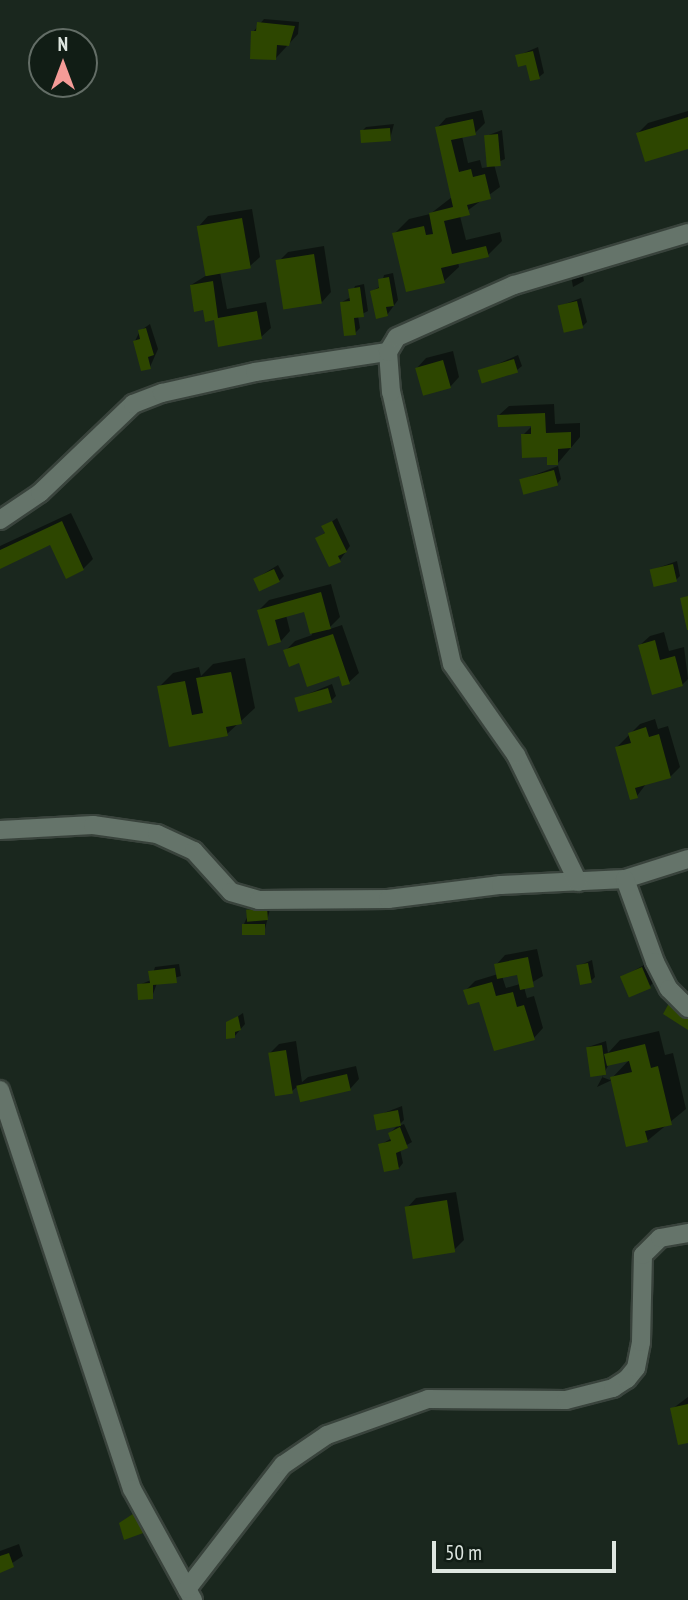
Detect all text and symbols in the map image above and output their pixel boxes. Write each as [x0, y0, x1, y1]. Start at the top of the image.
north arrow [28, 28, 98, 98]
text: N [58, 32, 68, 56]
scale bar [436, 1526, 620, 1570]
text: 50 m [445, 1539, 482, 1566]

